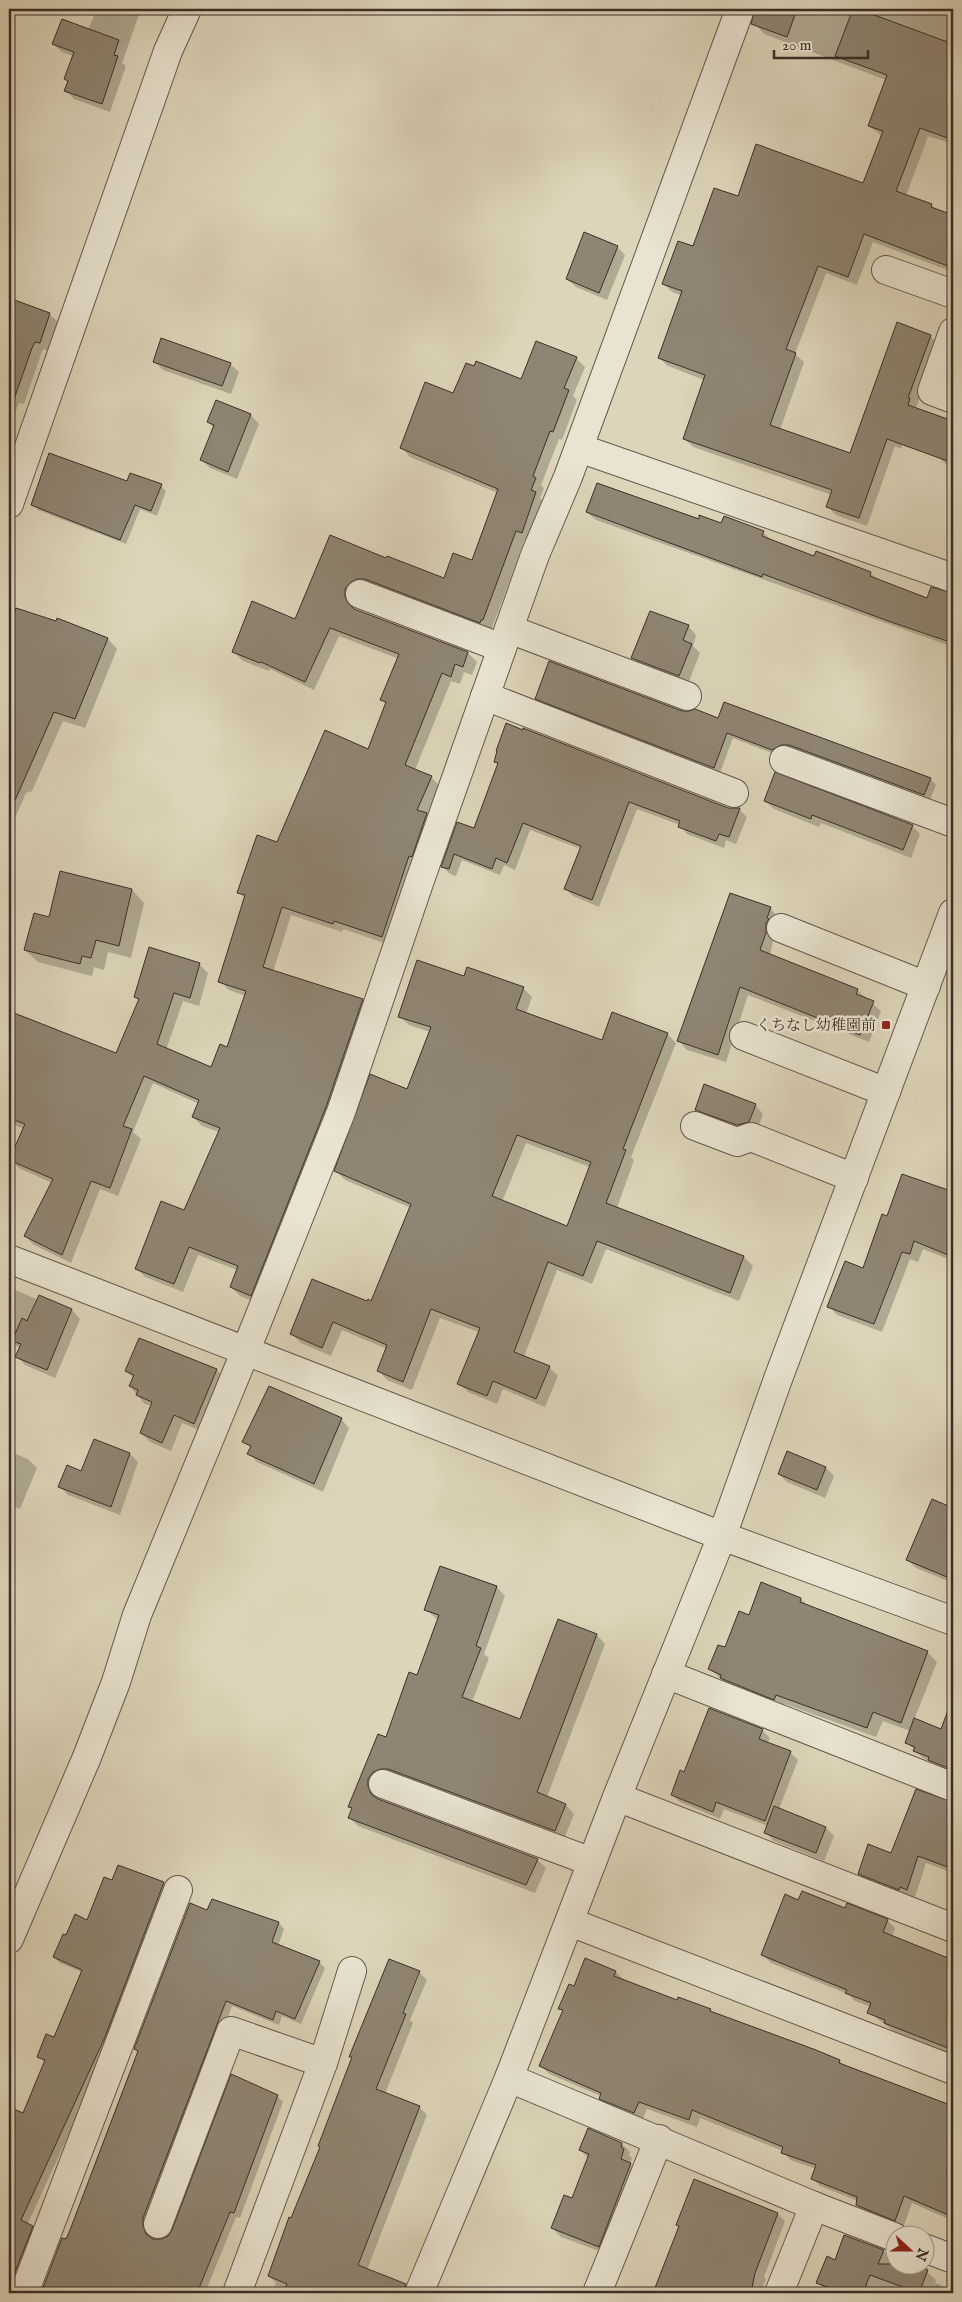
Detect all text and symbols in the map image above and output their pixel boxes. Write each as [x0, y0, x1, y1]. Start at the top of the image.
scale bar [774, 28, 868, 60]
text: 20 m [782, 36, 812, 55]
place label: くちなし幼稚園前 [756, 1016, 876, 1035]
marker: くちなし幼稚園前 [880, 1019, 892, 1031]
north arrow [884, 2224, 934, 2274]
text: N [911, 2244, 932, 2263]

